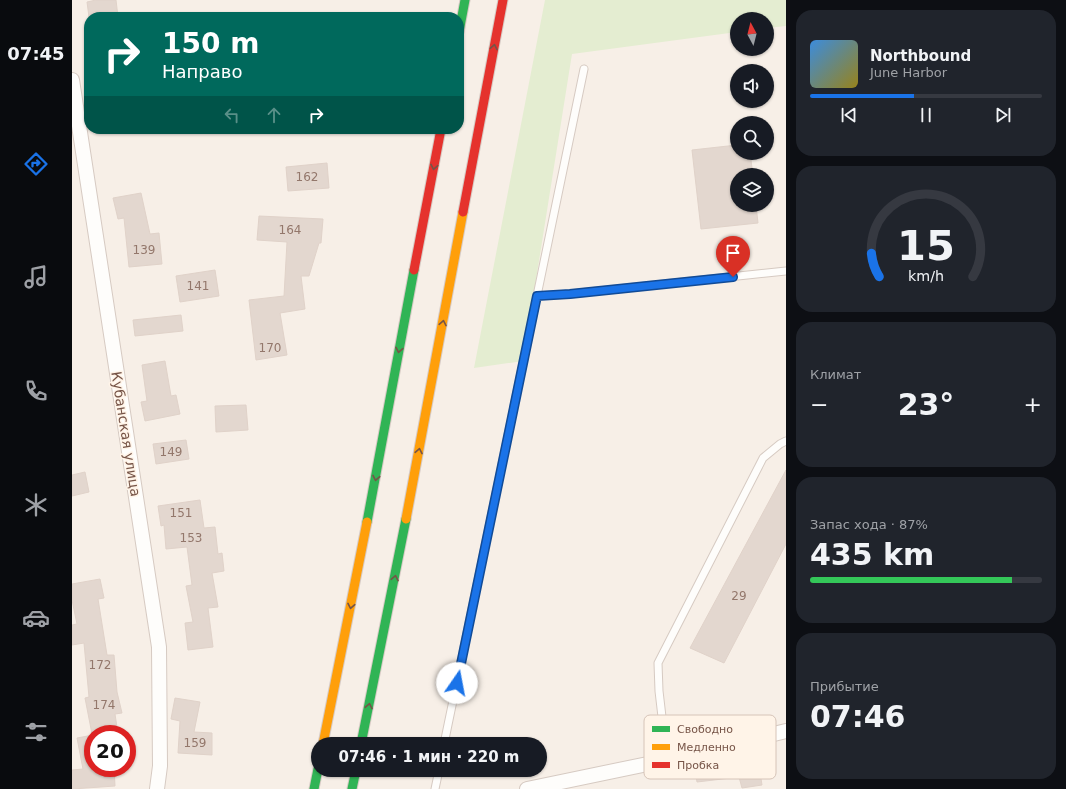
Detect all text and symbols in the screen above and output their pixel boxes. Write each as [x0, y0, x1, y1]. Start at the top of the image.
north arrow [730, 12, 774, 56]
map controls [730, 12, 774, 212]
text: 150 m [162, 27, 259, 60]
icon: right [96, 28, 148, 80]
text: 07:45 [7, 43, 65, 64]
one-way arrow [489, 44, 498, 50]
text: Northbound [870, 47, 971, 65]
text: Направо [162, 61, 242, 82]
button: sound [730, 64, 774, 108]
text: June Harbor [870, 65, 947, 80]
icon: left [221, 104, 243, 126]
icon: ahead [263, 104, 285, 126]
icon: right [305, 104, 327, 126]
icon: previous [838, 104, 860, 126]
icon: pause [915, 104, 937, 126]
icon: next [992, 104, 1014, 126]
button: search [730, 116, 774, 160]
icon: directions [22, 150, 50, 178]
one-way arrow [430, 164, 438, 170]
button: layers [730, 168, 774, 212]
house number: 162 [296, 170, 318, 184]
text: 15 [897, 220, 955, 269]
house number: 164 [279, 223, 301, 237]
pin [716, 236, 750, 277]
icon: arrive [722, 242, 744, 264]
house number: 139 [133, 243, 155, 257]
icon: music [22, 263, 50, 291]
text: km/h [908, 267, 944, 283]
house number: 141 [187, 279, 209, 293]
one-way arrow [438, 320, 446, 326]
house number: 170 [259, 341, 281, 355]
one-way arrow [396, 347, 404, 353]
text: Климат [810, 367, 861, 382]
street label: Кубанская улица [108, 370, 144, 498]
icon: phone [22, 377, 50, 405]
text: 23° [898, 387, 954, 422]
text: − [810, 392, 828, 417]
text: + [1024, 392, 1042, 417]
house number: 149 [160, 445, 182, 459]
one-way arrow [414, 447, 423, 454]
one-way arrow [372, 475, 380, 481]
icon: climate [22, 491, 50, 519]
house number: 151 [170, 506, 192, 520]
text: Запас хода · 87% [810, 517, 928, 532]
house number: 153 [180, 531, 202, 545]
text: 435 km [810, 537, 934, 572]
one-way arrow [390, 575, 399, 581]
house number: 29 [731, 589, 747, 603]
one-way arrow [348, 603, 356, 609]
icon: car [22, 604, 50, 632]
house number: 172 [89, 658, 111, 672]
position arrow [436, 662, 478, 704]
text: Прибытие [810, 679, 879, 694]
house number: 174 [93, 698, 115, 712]
text: 07:46 [810, 699, 906, 734]
one-way arrow [365, 703, 373, 709]
legend [644, 715, 776, 779]
icon: filters [22, 718, 50, 746]
text: Свободно [677, 723, 733, 736]
speed limit sign: 20 [84, 725, 136, 777]
house number: 159 [184, 736, 206, 750]
text: Медленно [677, 741, 736, 754]
text: 07:46 · 1 мин · 220 m [339, 748, 520, 766]
text: Пробка [677, 759, 719, 772]

